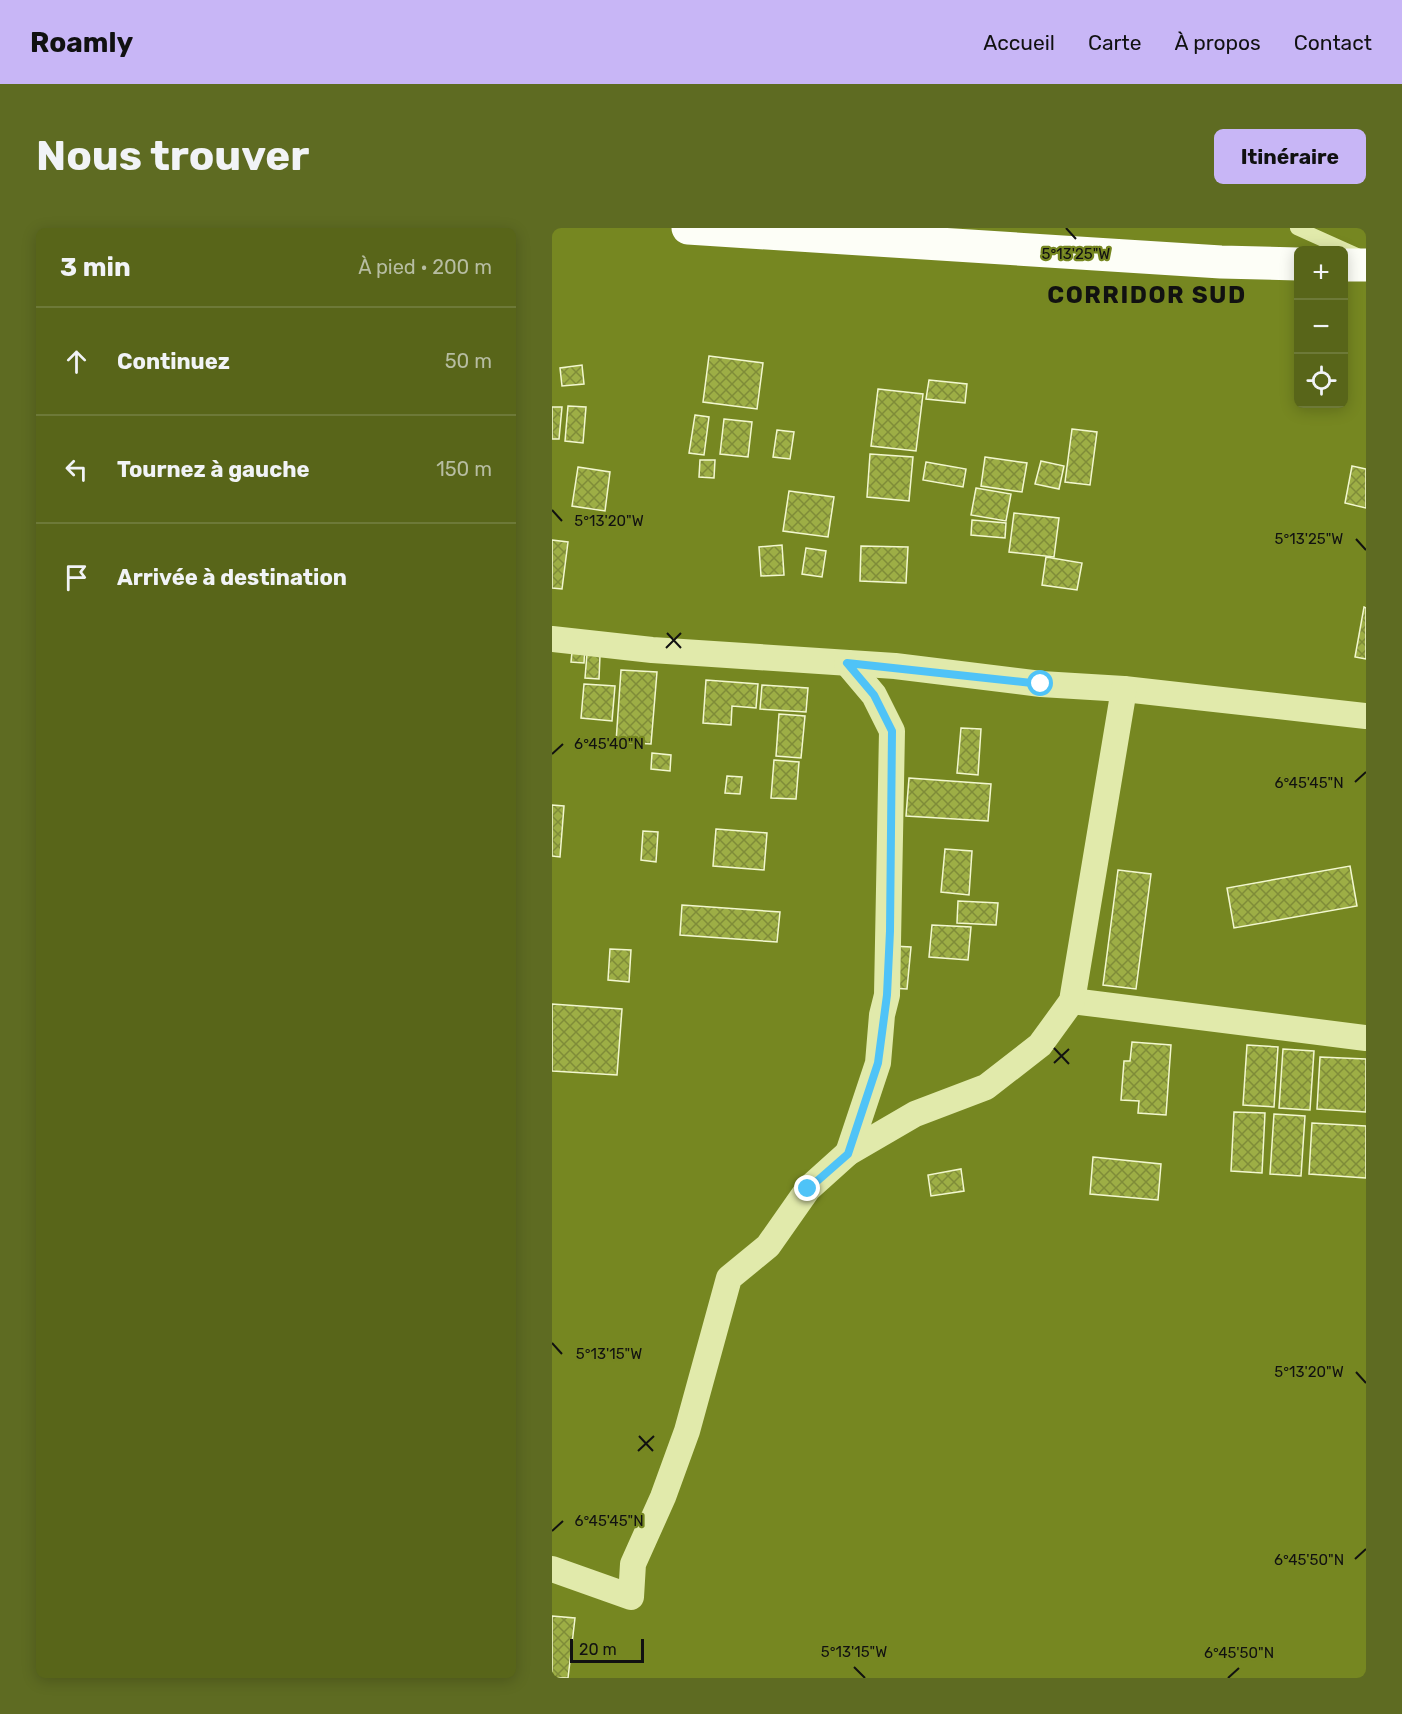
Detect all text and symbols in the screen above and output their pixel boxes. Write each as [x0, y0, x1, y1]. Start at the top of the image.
text: Roamly [30, 26, 133, 59]
text: Accueil [983, 30, 1055, 55]
text: Carte [1088, 30, 1141, 55]
text: À propos [1174, 30, 1261, 55]
text: Contact [1294, 30, 1372, 55]
button: Itinéraire [1214, 129, 1366, 184]
text: Nous trouver [36, 131, 309, 181]
text: 5°13'25"W [1042, 245, 1110, 263]
map controls [1294, 246, 1348, 408]
button: + [1294, 246, 1348, 300]
text: 3 min [60, 252, 131, 283]
text: À pied · 200 m [358, 255, 492, 279]
district label: CORRIDOR SUD [1047, 281, 1247, 309]
button: − [1294, 300, 1348, 354]
icon: ahead [60, 345, 93, 378]
text: Continuez [117, 348, 230, 375]
text: 50 m [445, 349, 492, 373]
button: locate [1294, 354, 1348, 408]
icon: left [60, 453, 93, 486]
text: Tournez à gauche [117, 456, 310, 483]
text: 150 m [436, 457, 492, 481]
text: 5°13'20"W [574, 512, 644, 530]
text: 5°13'25"W [1275, 530, 1343, 548]
icon: arrive [60, 561, 93, 594]
text: Arrivée à destination [117, 564, 347, 591]
route start [1027, 670, 1053, 696]
text: 6°45'40"N [574, 735, 644, 753]
text: 6°45'45"N [1274, 774, 1344, 792]
route end [794, 1175, 820, 1201]
text: 5°13'15"W [576, 1345, 642, 1363]
text: 5°13'20"W [1274, 1363, 1344, 1381]
text: 6°45'45"N [574, 1512, 644, 1530]
text: 6°45'50"N [1274, 1551, 1344, 1569]
scale bar [570, 1636, 644, 1664]
text: 20 m [579, 1640, 617, 1659]
text: 5°13'15"W [821, 1643, 887, 1661]
text: 6°45'50"N [1204, 1644, 1274, 1662]

